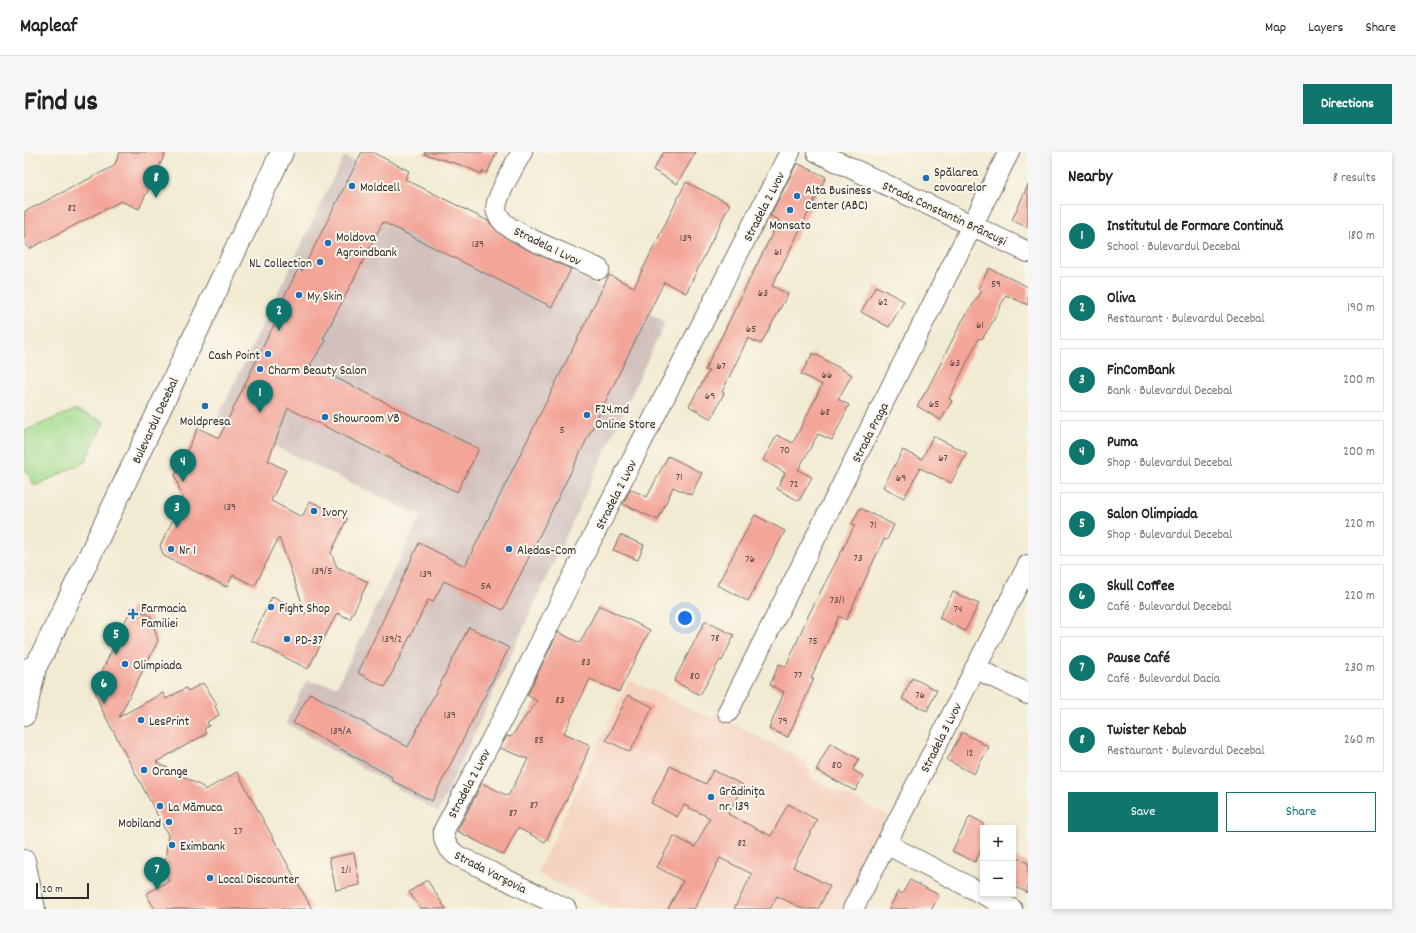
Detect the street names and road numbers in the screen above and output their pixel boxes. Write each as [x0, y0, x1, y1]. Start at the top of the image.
street label: Stradela 2 Lvov [740, 168, 791, 245]
street label: Strada Constantin Brâncuși [879, 177, 1010, 252]
street label: Stradela 1 Lvov [510, 223, 584, 272]
street label: Bulevardul Decebal [128, 375, 185, 467]
street label: Strada Praga [848, 399, 895, 467]
street label: Stradela 2 Lvov [592, 456, 643, 533]
street label: Stradela 3 Lvov [916, 699, 968, 776]
street label: Stradela 2 Lvov [444, 746, 497, 822]
street label: Strada Varșovia [450, 847, 530, 900]

